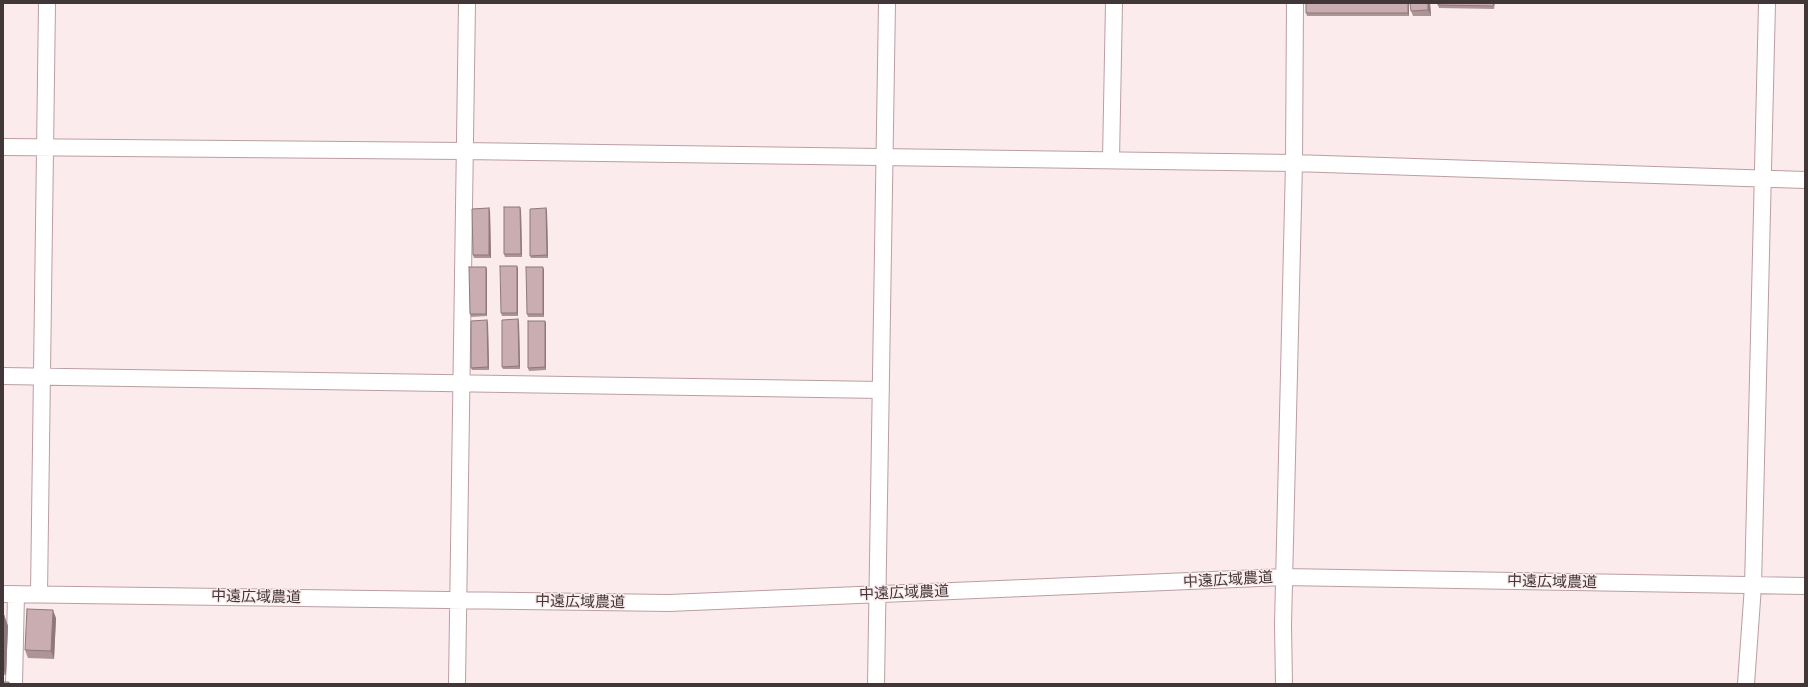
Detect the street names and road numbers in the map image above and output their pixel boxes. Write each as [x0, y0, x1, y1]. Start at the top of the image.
street label: 中遠広域農道 [1183, 569, 1273, 591]
street label: 中遠広域農道 [1507, 572, 1597, 592]
street label: 中遠広域農道 [859, 582, 949, 604]
street label: 中遠広域農道 [211, 587, 301, 607]
street label: 中遠広域農道 [535, 592, 625, 612]

